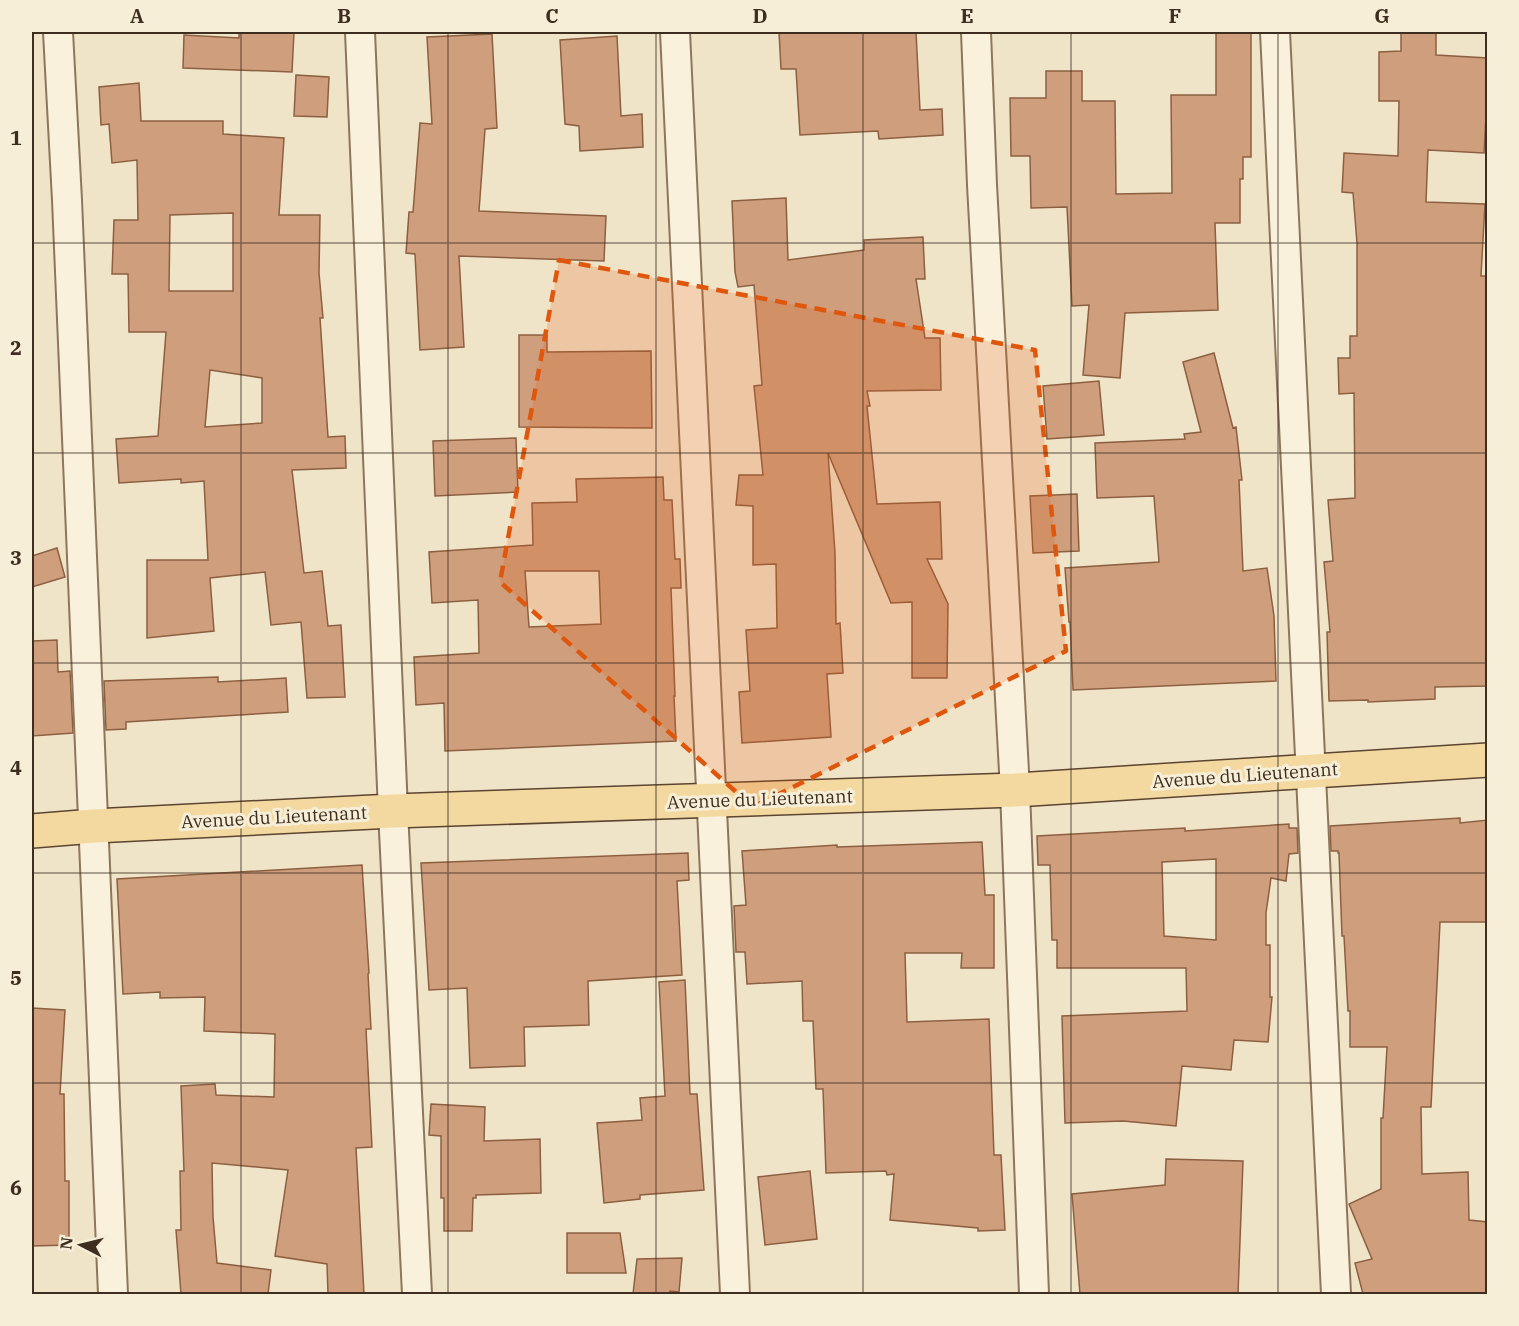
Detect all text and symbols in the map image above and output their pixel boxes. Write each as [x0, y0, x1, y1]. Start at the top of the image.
text: A [130, 2, 144, 29]
text: B [337, 2, 351, 29]
text: C [545, 2, 559, 29]
text: D [752, 2, 768, 29]
text: E [960, 2, 974, 29]
text: F [1169, 2, 1181, 29]
text: G [1374, 2, 1390, 29]
text: 1 [10, 124, 22, 151]
text: 2 [10, 334, 22, 361]
text: 3 [10, 544, 22, 571]
text: 4 [10, 754, 22, 781]
street label: Avenue du Lieutenant [1151, 757, 1339, 793]
street label: Avenue du Lieutenant [667, 784, 853, 814]
street label: Avenue du Lieutenant [181, 801, 367, 833]
text: 5 [10, 964, 22, 991]
text: 6 [10, 1174, 22, 1201]
north arrow [51, 1215, 111, 1275]
text: N [55, 1236, 77, 1251]

